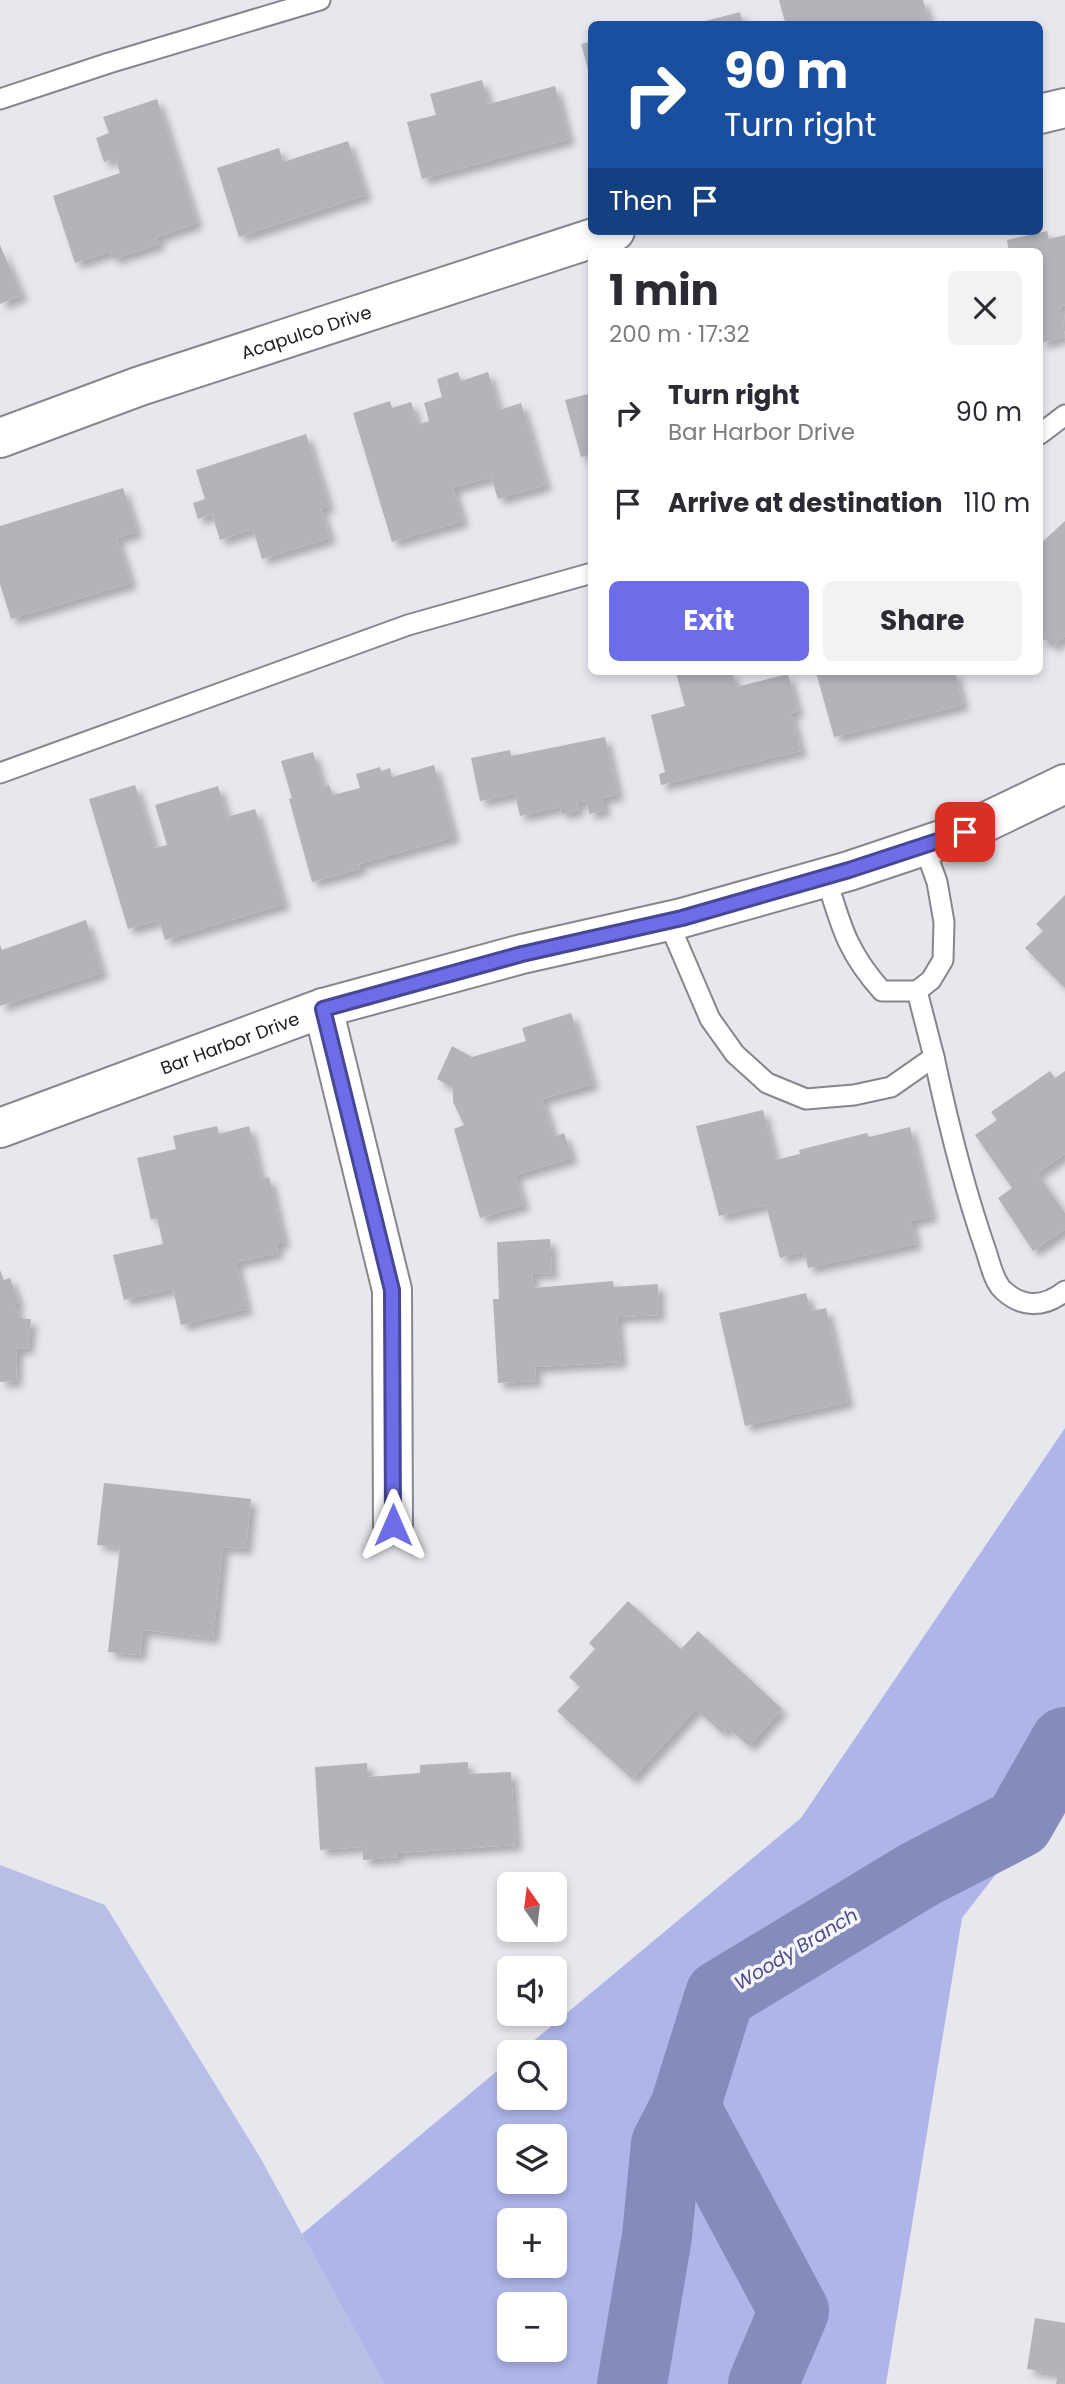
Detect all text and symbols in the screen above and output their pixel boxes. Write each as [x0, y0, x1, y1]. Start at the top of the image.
text: 90 m [724, 37, 848, 105]
icon: right [609, 49, 700, 140]
text: Turn right [724, 102, 876, 147]
icon: arrive [686, 182, 724, 220]
text: Then [609, 183, 672, 219]
text: 1 min [609, 261, 719, 320]
button: close [948, 271, 1022, 345]
street label: Acapulco Drive [238, 299, 374, 365]
text: 200 m · 17:32 [609, 318, 750, 350]
text: Turn right [668, 377, 800, 413]
icon: right [609, 394, 647, 432]
text: 90 m [956, 394, 1022, 430]
text: Bar Harbor Drive [668, 416, 855, 448]
icon: arrive [609, 485, 647, 523]
text: Arrive at destination [668, 485, 943, 521]
text: 110 m [964, 485, 1030, 521]
button: Exit [609, 581, 809, 661]
button: Share [823, 581, 1022, 661]
pin [935, 802, 995, 862]
icon: arrive [946, 813, 984, 851]
street label: Bar Harbor Drive [157, 1005, 303, 1080]
position arrow [356, 1488, 430, 1562]
north arrow [497, 1872, 567, 1942]
map controls [497, 1872, 567, 2362]
water label: Woody Branch [729, 1902, 863, 1996]
button: sound [497, 1956, 567, 2026]
button: search [497, 2040, 567, 2110]
button: layers [497, 2124, 567, 2194]
button: + [497, 2208, 567, 2278]
button: − [497, 2292, 567, 2362]

